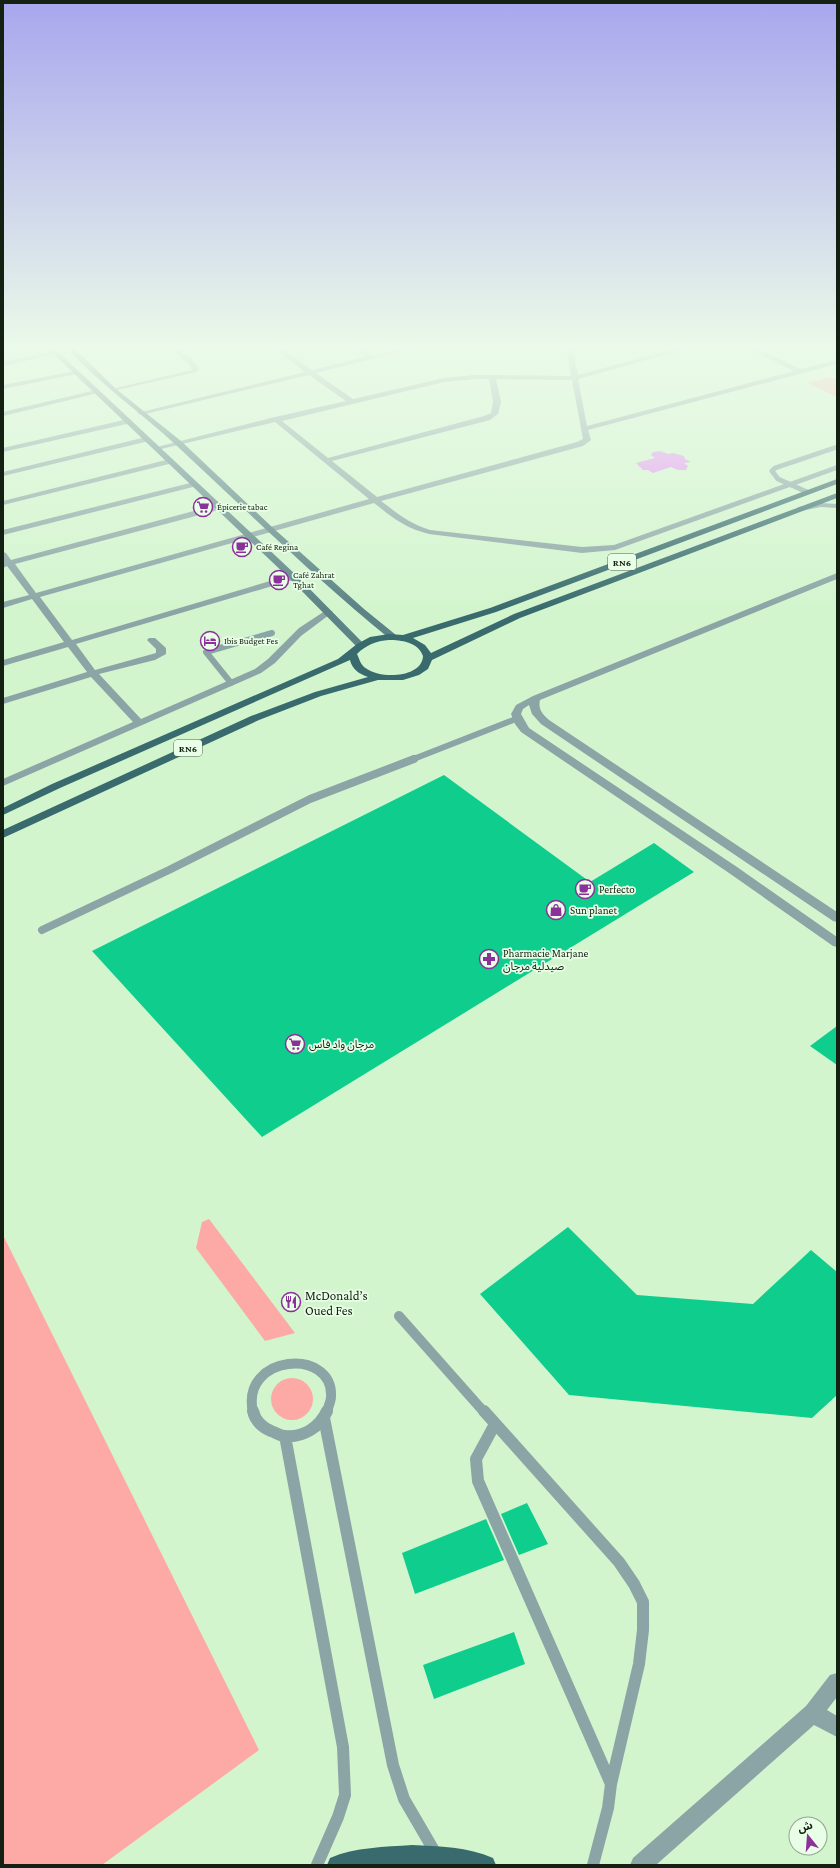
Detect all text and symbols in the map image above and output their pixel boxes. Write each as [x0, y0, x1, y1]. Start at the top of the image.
supermarket icon: Épicerie tabac [192, 496, 214, 518]
place label: Épicerie tabac [217, 502, 268, 512]
cafe icon: Café Regina [231, 536, 253, 558]
place label: Café Regina [256, 542, 298, 552]
road number: RN6 [608, 554, 636, 570]
cafe icon: Café Zahrat Tghat [268, 569, 290, 591]
place label: Café Zahrat Tghat [293, 570, 336, 590]
hotel icon: Ibis Budget Fes [199, 630, 221, 652]
place label: Ibis Budget Fes [224, 636, 278, 646]
road number: RN6 [174, 740, 202, 756]
cafe icon: Perfecto [574, 878, 596, 900]
place label: Perfecto [599, 883, 635, 895]
shop icon: Sun planet [545, 899, 567, 921]
place label: Sun planet [570, 904, 617, 917]
place label: Pharmacie Marjane صيدلية مرجان [503, 947, 589, 973]
pharmacy icon: Pharmacie Marjane صيدلية مرجان [478, 948, 500, 970]
supermarket icon: مرجان واد فاس [284, 1033, 306, 1055]
place label: مرجان واد فاس [309, 1038, 374, 1051]
place label: McDonald’s Oued Fes [305, 1288, 368, 1318]
restaurant icon: McDonald’s Oued Fes [280, 1291, 302, 1313]
north arrow [788, 1816, 828, 1856]
text: ش [796, 1818, 814, 1835]

